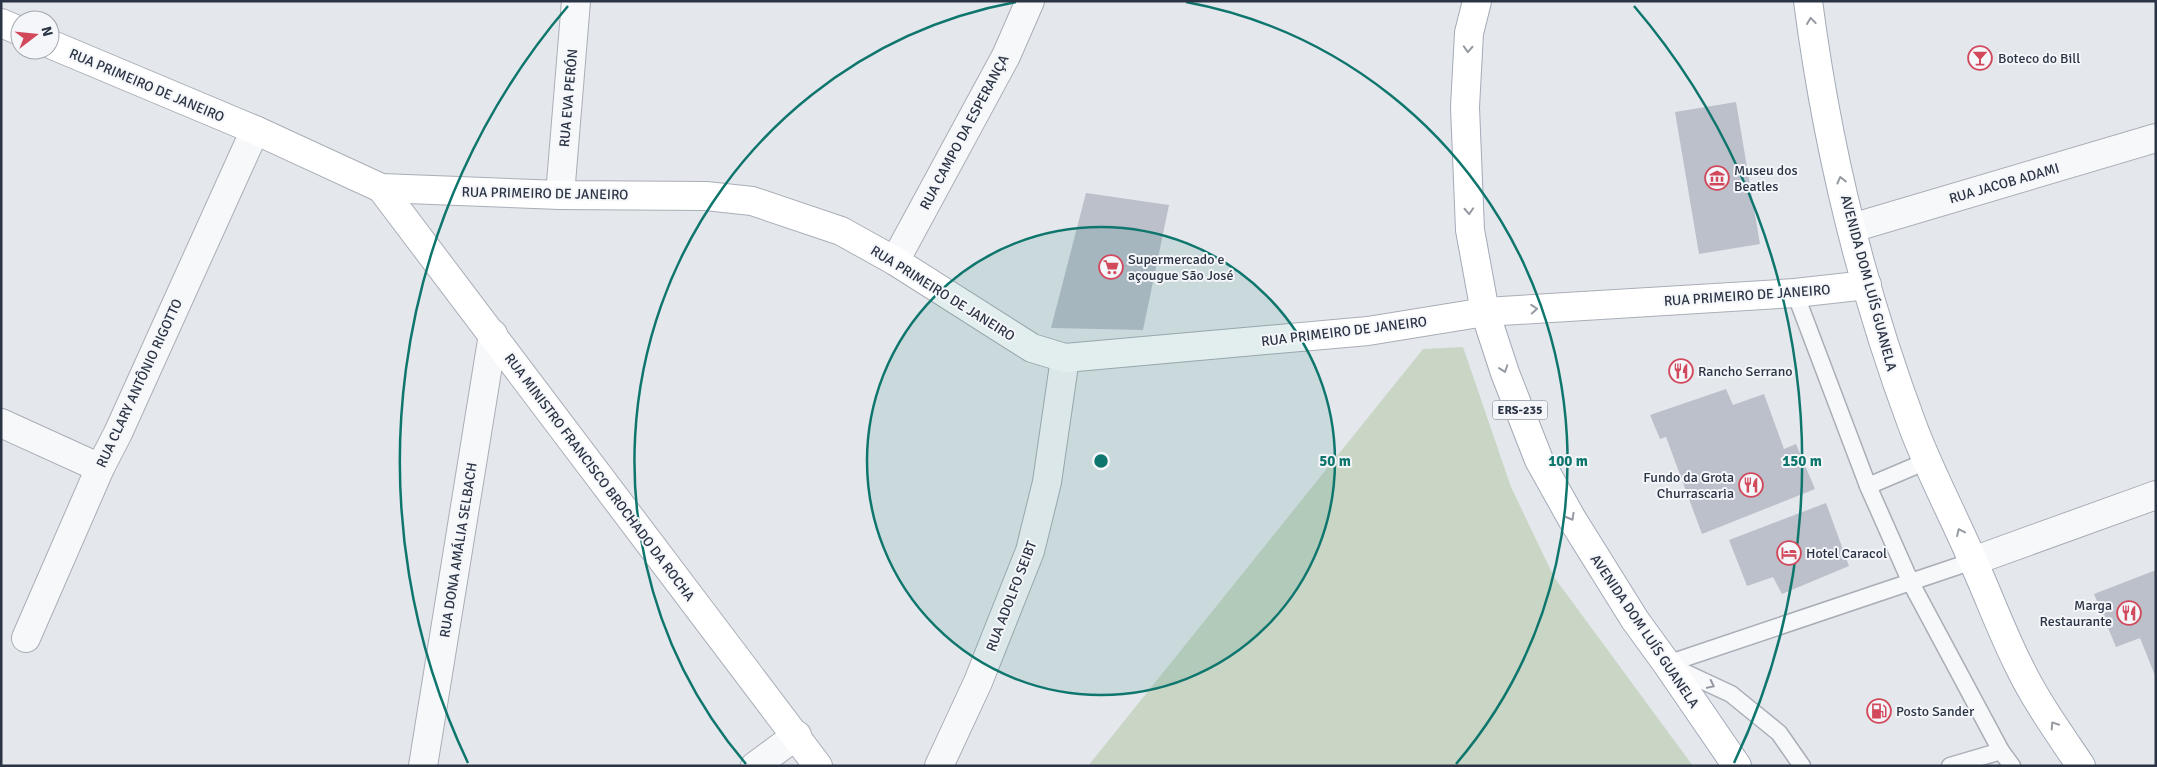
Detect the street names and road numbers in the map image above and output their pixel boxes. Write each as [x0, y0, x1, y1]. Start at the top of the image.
street label: RUA PRIMEIRO DE JANEIRO [67, 45, 227, 126]
street label: RUA EVA PERÓN [556, 48, 581, 148]
street label: RUA CAMPO DA ESPERANÇA [916, 51, 1013, 213]
street label: RUA JACOB ADAMI [1947, 160, 2061, 207]
street label: RUA PRIMEIRO DE JANEIRO [461, 184, 629, 203]
street label: AVENIDA DOM LUÍS GUANELA [1837, 193, 1900, 374]
street label: RUA PRIMEIRO DE JANEIRO [867, 242, 1018, 345]
street label: RUA PRIMEIRO DE JANEIRO [1663, 281, 1831, 310]
street label: RUA CLARY ANTÔNIO RIGOTTO [93, 296, 186, 470]
street label: RUA PRIMEIRO DE JANEIRO [1260, 313, 1428, 350]
street label: RUA MINISTRO FRANCISCO BROCHADO DA ROCHA [501, 350, 699, 605]
road number: ERS-235 [1492, 400, 1548, 420]
street label: RUA DONA AMÁLIA SELBACH [436, 461, 481, 639]
street label: RUA ADOLFO SEIBT [982, 538, 1040, 654]
street label: AVENIDA DOM LUÍS GUANELA [1587, 551, 1703, 712]

